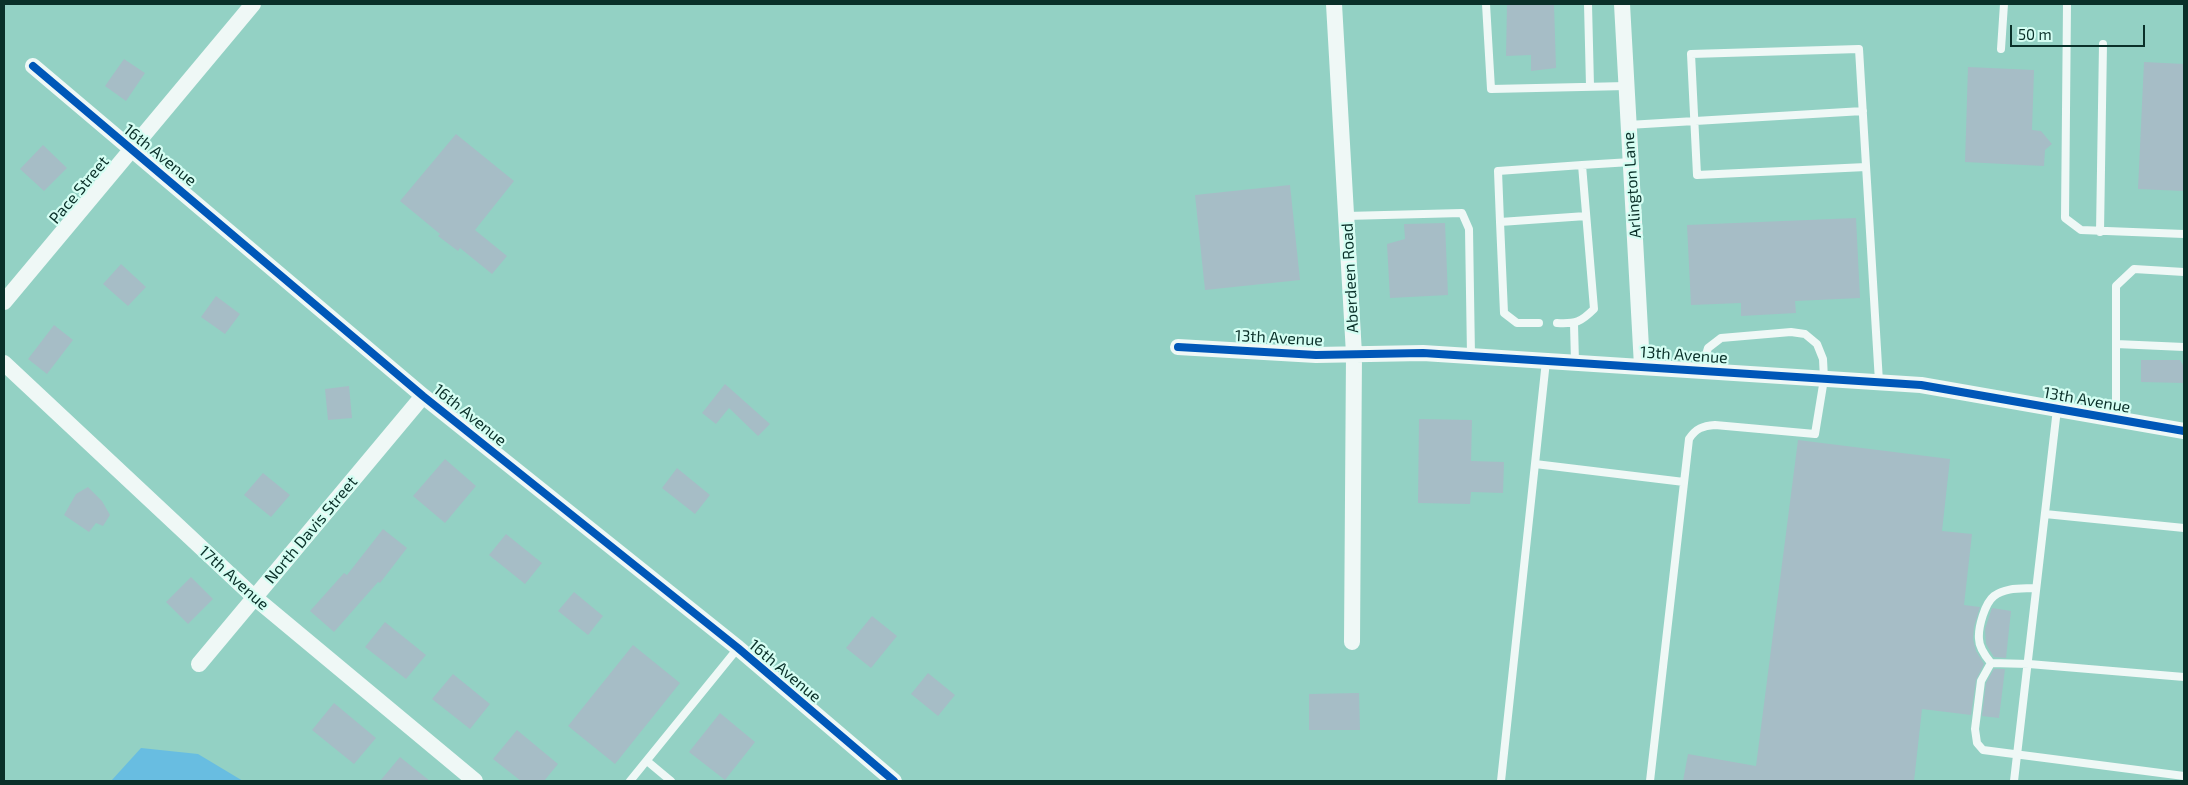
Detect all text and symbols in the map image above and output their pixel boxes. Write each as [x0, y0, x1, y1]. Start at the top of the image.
scale bar [2013, 15, 2148, 47]
text: 50 m [2018, 25, 2052, 43]
street label: 16th Avenue [120, 120, 200, 190]
street label: Arlington Lane [1619, 131, 1645, 239]
street label: Pace Street [45, 152, 113, 228]
street label: Aberdeen Road [1338, 223, 1362, 333]
street label: 13th Avenue [1235, 326, 1323, 350]
street label: 13th Avenue [1640, 342, 1728, 368]
street label: 16th Avenue [430, 380, 510, 450]
street label: 13th Avenue [2042, 383, 2132, 417]
street label: North Davis Street [261, 473, 361, 587]
street label: 17th Avenue [195, 542, 273, 614]
street label: 16th Avenue [745, 635, 825, 707]

